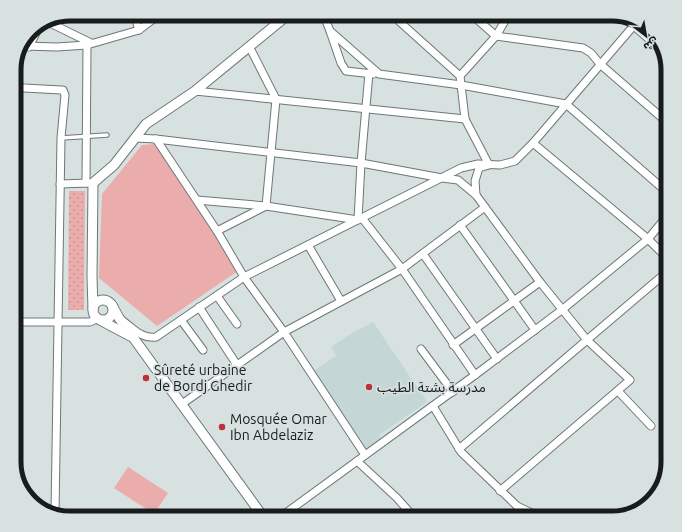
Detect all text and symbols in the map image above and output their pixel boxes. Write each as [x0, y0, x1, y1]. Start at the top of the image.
north arrow [626, 16, 666, 56]
text: ش [641, 35, 661, 54]
place label: Sûreté urbaine de Bordj Ghedir [154, 362, 253, 394]
marker: Sûreté urbaine de Bordj Ghedir [141, 373, 151, 383]
place label: مدرسة بشتة الطيب [377, 379, 486, 396]
marker: مدرسة بشتة الطيب [364, 382, 374, 392]
place label: Mosquée Omar Ibn Abdelaziz [230, 411, 327, 443]
marker: Mosquée Omar Ibn Abdelaziz [217, 422, 227, 432]

